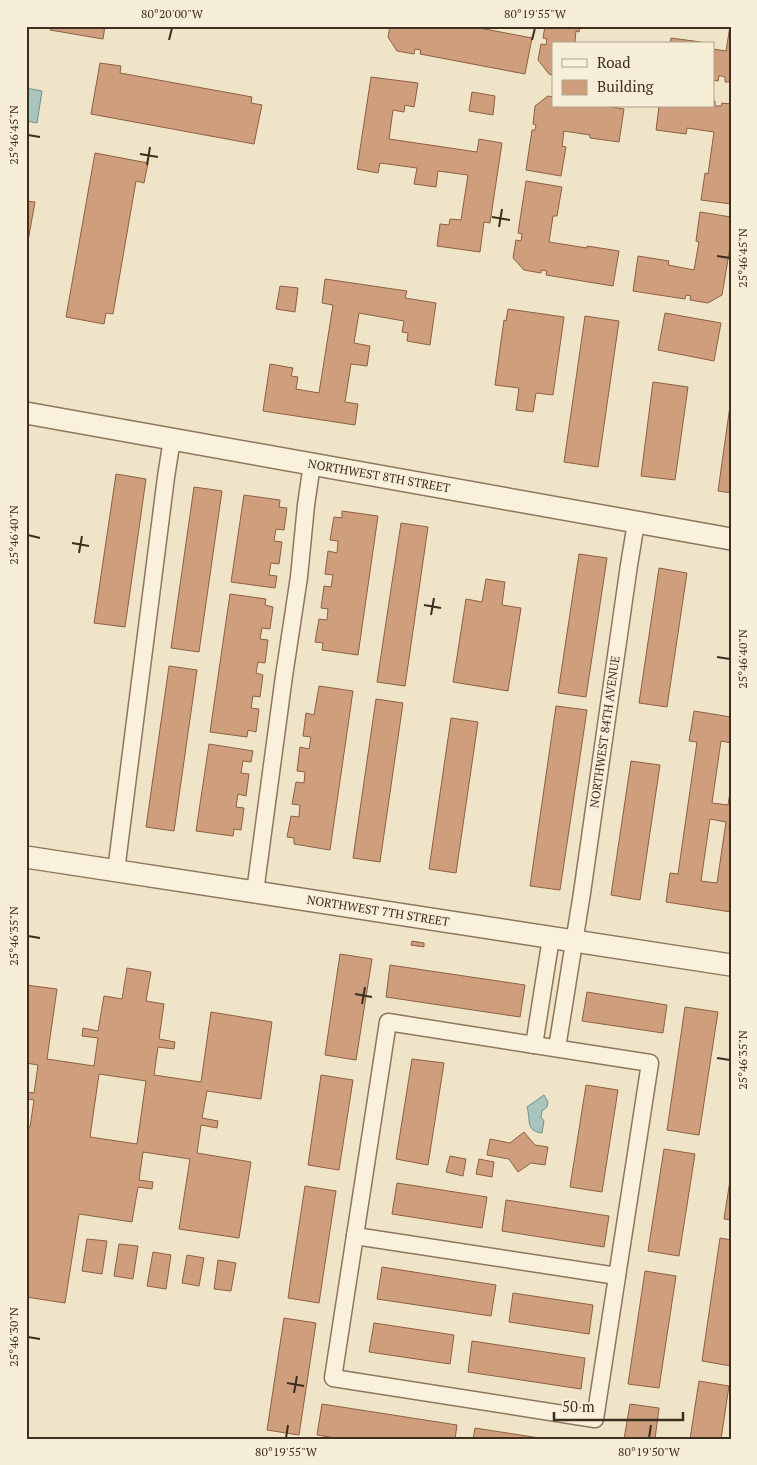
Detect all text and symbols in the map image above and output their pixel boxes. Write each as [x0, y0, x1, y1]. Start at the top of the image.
text: 80°20'00"W [141, 6, 204, 21]
text: 80°19'55"W [504, 6, 567, 21]
legend [552, 42, 714, 108]
text: Road [597, 52, 630, 72]
text: Building [597, 76, 655, 96]
text: 25°46'45"N [6, 105, 21, 165]
text: 25°46'45"N [735, 228, 750, 288]
street label: NORTHWEST 8TH STREET [307, 456, 452, 496]
text: 25°46'40"N [6, 505, 21, 565]
text: 25°46'40"N [735, 629, 750, 689]
street label: NORTHWEST 84TH AVENUE [586, 655, 623, 809]
street label: NORTHWEST 7TH STREET [306, 892, 451, 929]
text: 25°46'35"N [6, 906, 21, 966]
text: 25°46'35"N [735, 1030, 750, 1090]
text: 25°46'30"N [6, 1307, 21, 1367]
scale bar [554, 1390, 683, 1422]
text: 50 m [562, 1396, 595, 1416]
text: 80°19'55"W [255, 1444, 318, 1459]
text: 80°19'50"W [618, 1444, 681, 1459]

